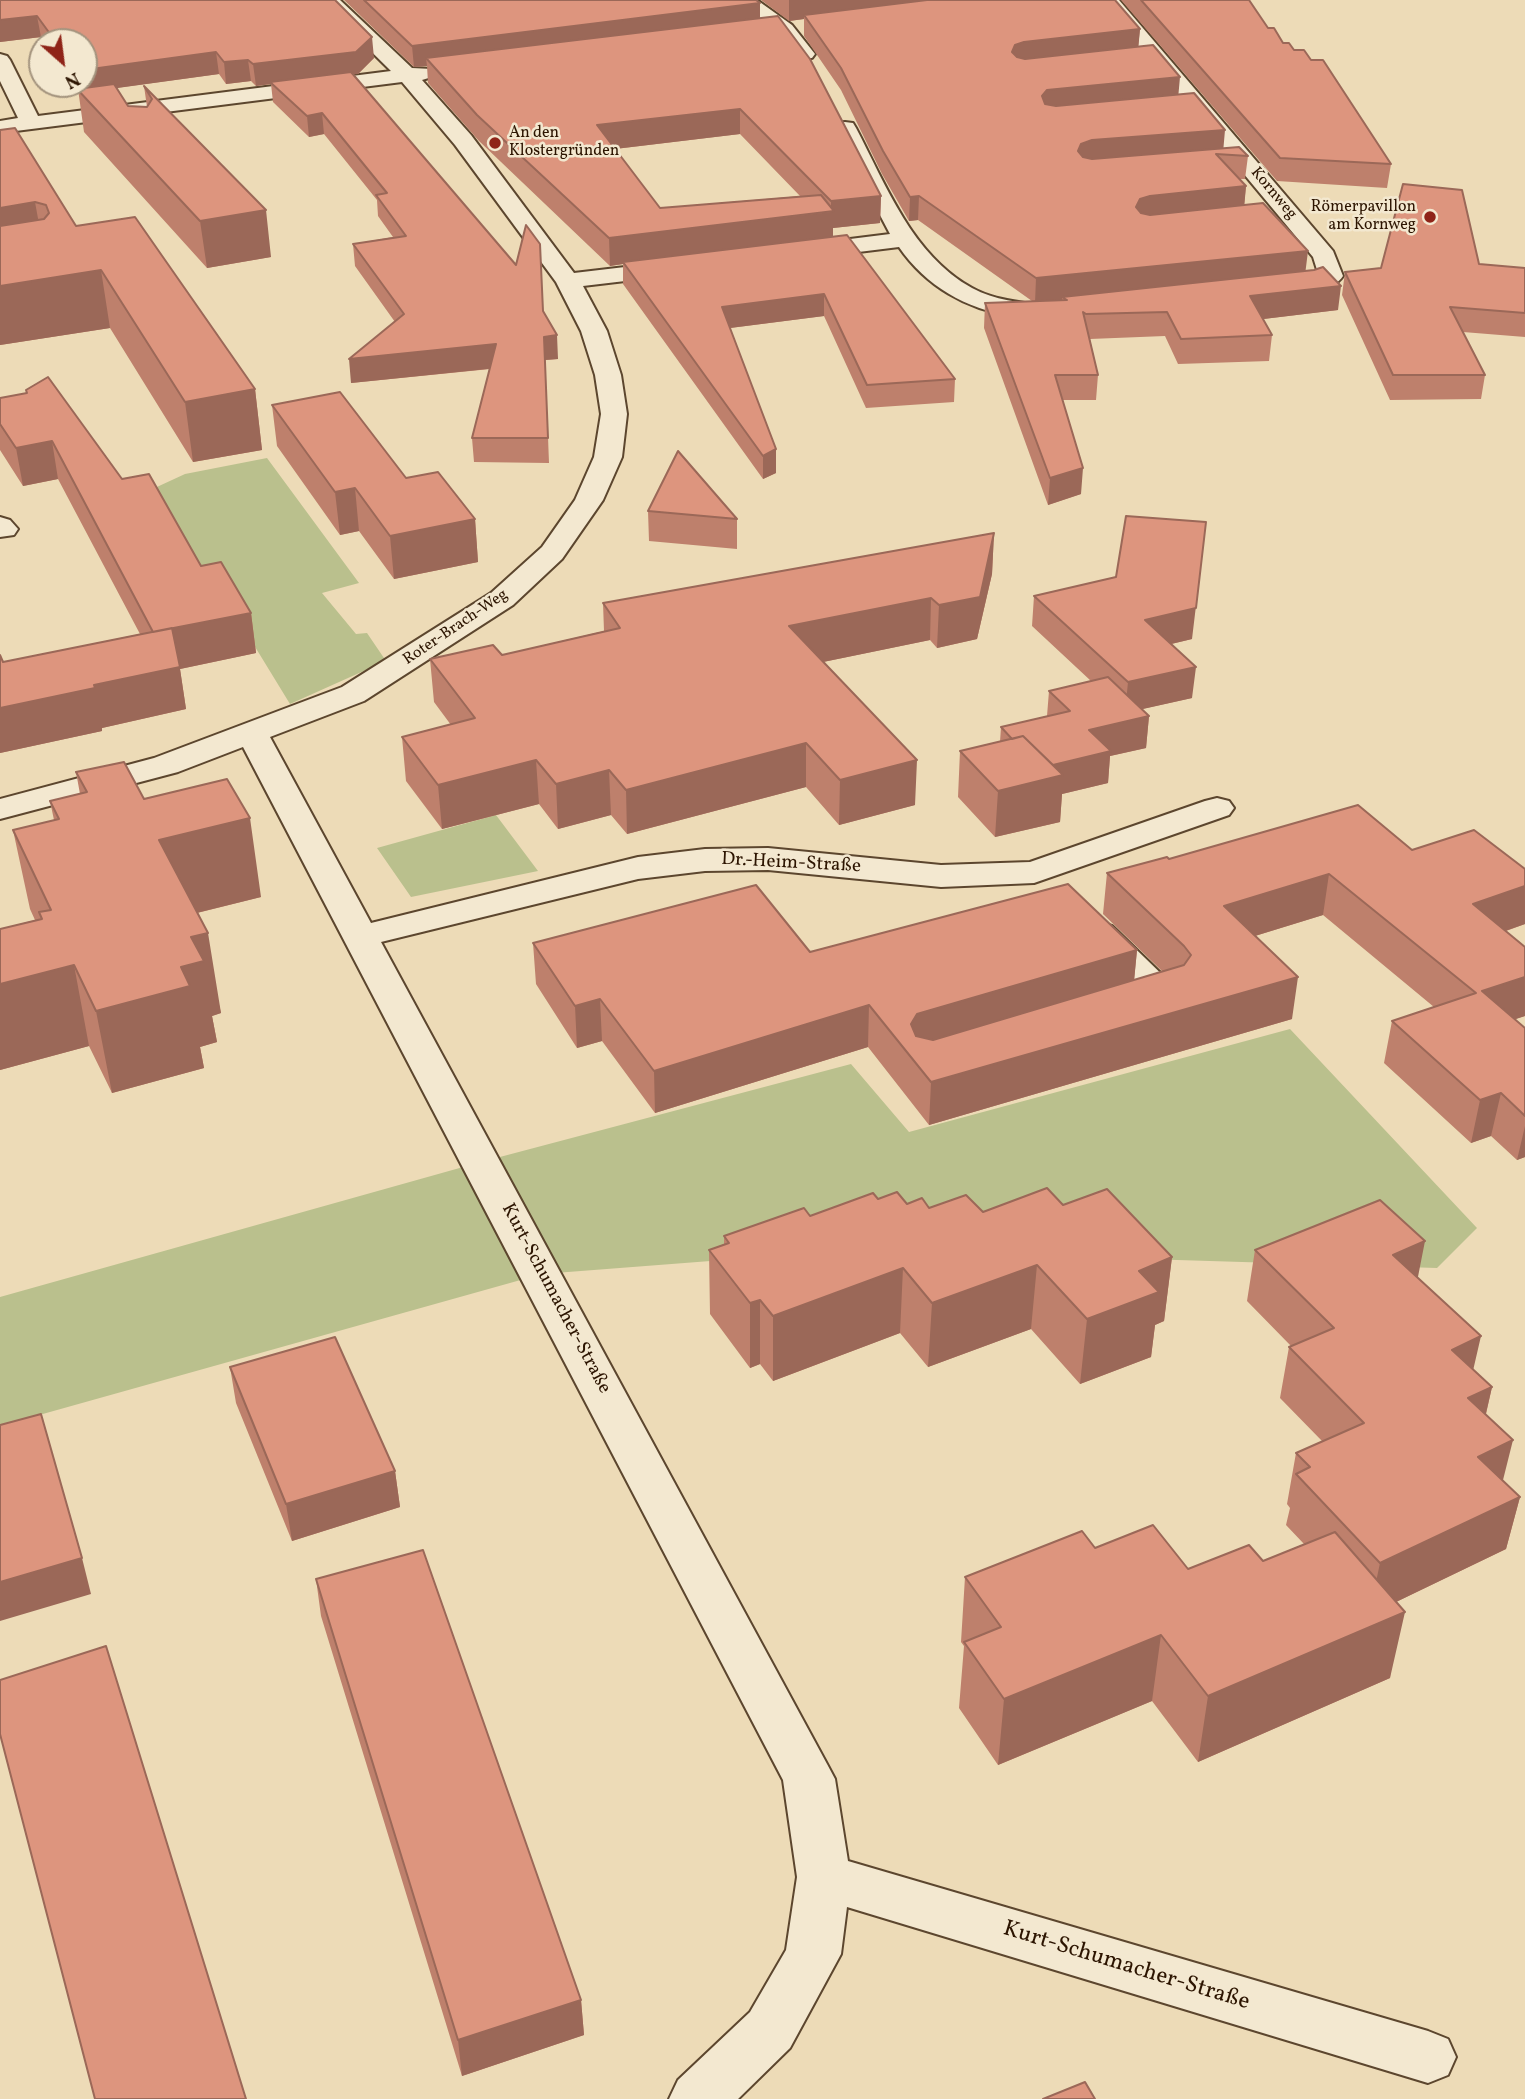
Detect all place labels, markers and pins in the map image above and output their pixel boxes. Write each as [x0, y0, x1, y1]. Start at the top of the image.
place label: An den Klostergründen [509, 124, 619, 162]
marker: An den Klostergründen [487, 135, 503, 151]
place label: Römerpavillon am Kornweg [1311, 198, 1416, 236]
marker: Römerpavillon am Kornweg [1422, 209, 1438, 225]

